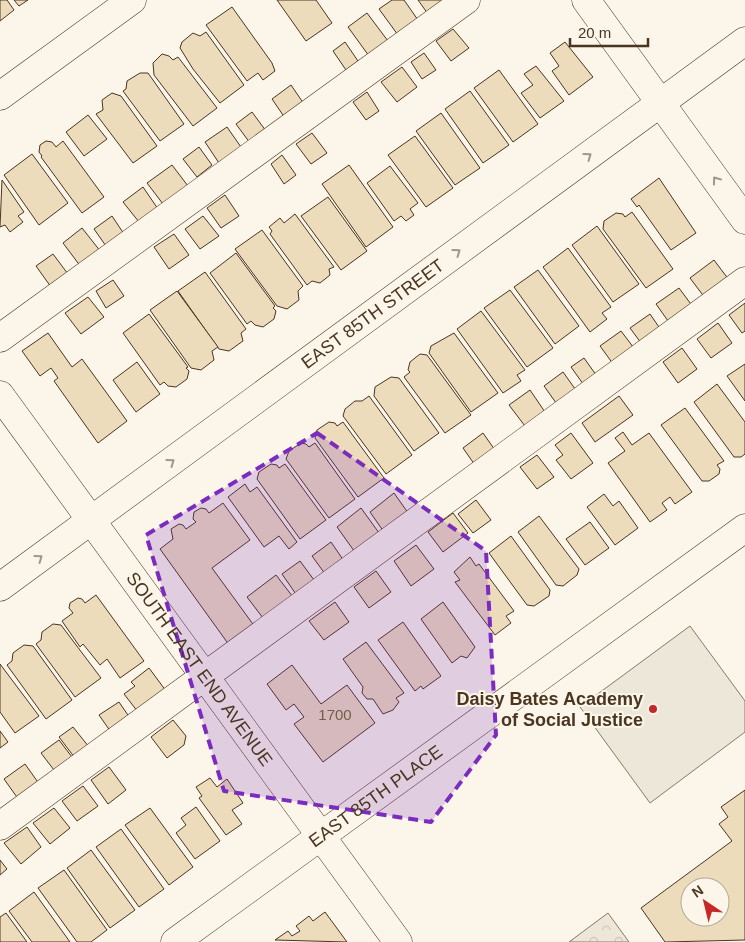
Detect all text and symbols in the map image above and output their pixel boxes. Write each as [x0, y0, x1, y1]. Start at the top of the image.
scale bar [570, 15, 648, 47]
text: 20 m [578, 24, 611, 41]
one-way arrow [582, 153, 592, 162]
one-way arrow [714, 177, 722, 186]
one-way arrow [451, 249, 461, 258]
street label: EAST 85TH STREET [297, 255, 448, 373]
one-way arrow [165, 459, 175, 468]
one-way arrow [34, 555, 43, 564]
street label: SOUTH EAST END AVENUE [122, 568, 277, 770]
place label: Daisy Bates Academy of Social Justice [457, 689, 643, 730]
marker: Daisy Bates Academy of Social Justice [647, 703, 659, 715]
house number: 1700 [318, 706, 352, 723]
street label: EAST 85TH PLACE [305, 741, 446, 851]
north arrow [680, 877, 730, 927]
text: N [689, 882, 706, 901]

